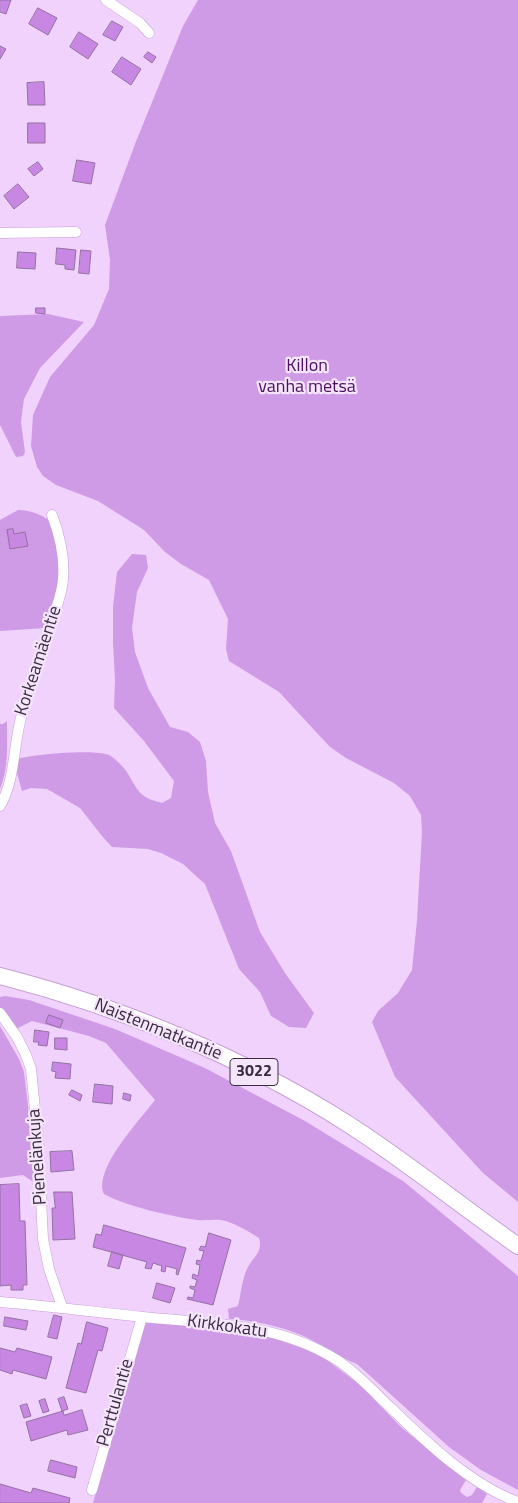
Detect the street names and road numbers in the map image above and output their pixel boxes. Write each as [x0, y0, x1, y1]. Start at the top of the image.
street label: Korkeamäentie [11, 603, 67, 719]
street label: Naistenmatkantie [91, 995, 225, 1065]
road number: 3022 [230, 1058, 278, 1086]
street label: Pienelänkuja [24, 1108, 52, 1206]
street label: Kirkkokatu [186, 1311, 268, 1343]
street label: Perttulantie [93, 1357, 139, 1449]

